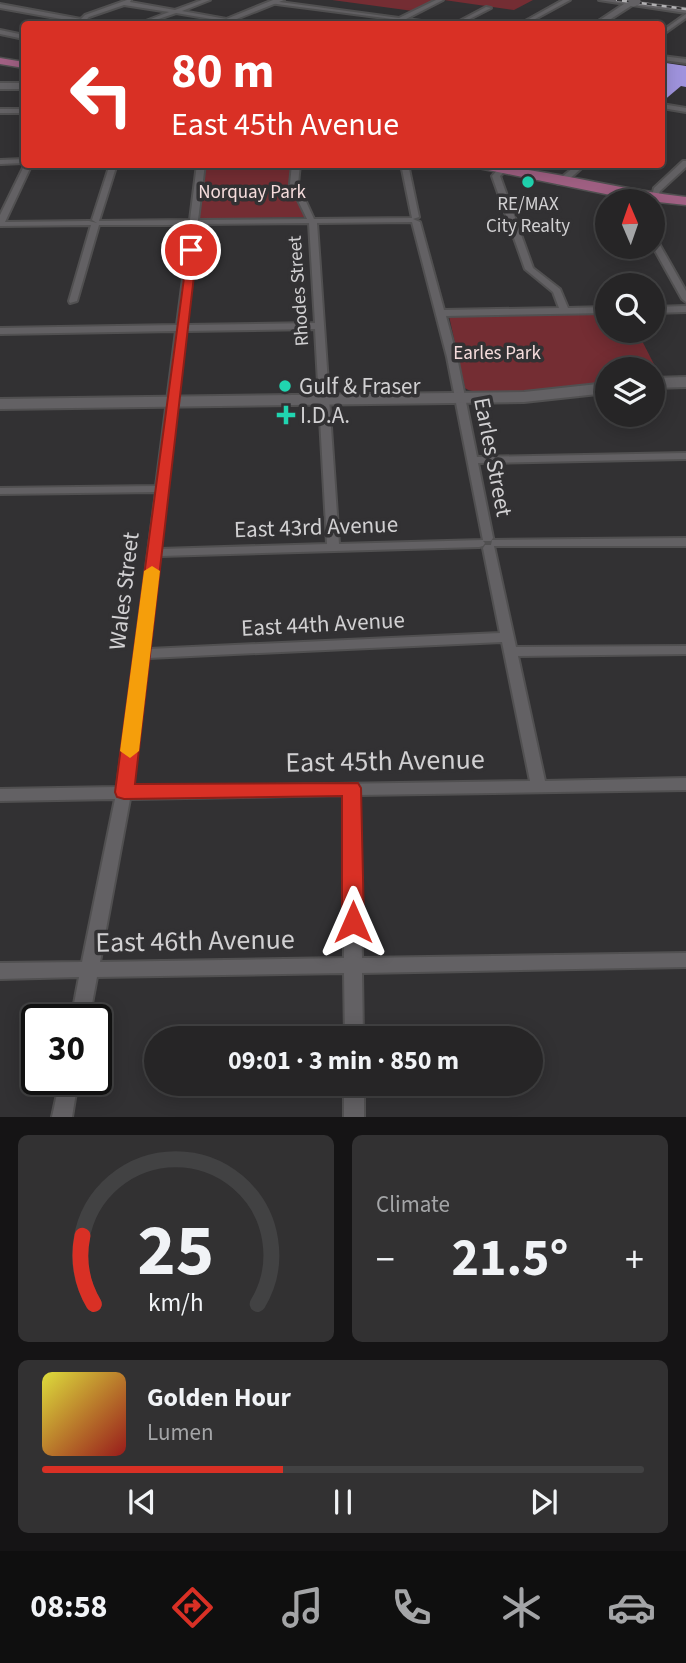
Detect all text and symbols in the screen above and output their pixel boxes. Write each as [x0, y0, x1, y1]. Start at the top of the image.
text: 80 m [171, 37, 275, 107]
icon: left [56, 49, 147, 140]
text: East 45th Avenue [171, 102, 399, 148]
marker: RE/MAX City Realty [520, 174, 536, 190]
park label: Norquay Park [198, 179, 306, 206]
north arrow [595, 189, 665, 259]
map controls [595, 189, 665, 427]
place label: RE/MAX City Realty [486, 191, 570, 240]
pin [161, 220, 221, 280]
icon: arrive [172, 231, 210, 269]
street label: Rhodes Street [282, 234, 316, 347]
button: search [595, 273, 665, 343]
park label: Earles Park [453, 340, 541, 367]
button: layers [595, 357, 665, 427]
place label: Gulf & Fraser [299, 370, 421, 403]
marker: Gulf & Fraser [277, 378, 293, 394]
street label: Earles Street [465, 395, 521, 520]
place label: I.D.A. [300, 399, 350, 432]
marker: I.D.A. [278, 407, 294, 423]
street label: East 43rd Avenue [233, 508, 399, 546]
street label: Wales Street [100, 530, 148, 652]
street label: East 44th Avenue [240, 603, 406, 645]
street label: East 45th Avenue [285, 739, 485, 783]
position arrow [316, 885, 390, 959]
street label: East 46th Avenue [95, 919, 295, 963]
speed limit sign: 30 [21, 1004, 112, 1095]
text: 09:01 · 3 min · 850 m [228, 1042, 459, 1079]
text: Climate [376, 1188, 450, 1221]
text: 25 [138, 1200, 214, 1304]
text: 21.5° [452, 1222, 568, 1296]
text: − [376, 1233, 395, 1287]
text: + [625, 1233, 644, 1287]
text: km/h [148, 1285, 204, 1321]
text: Golden Hour [147, 1379, 291, 1416]
text: Lumen [147, 1416, 214, 1449]
icon: previous [123, 1483, 161, 1521]
icon: pause [324, 1483, 362, 1521]
icon: next [525, 1483, 563, 1521]
icon: directions [168, 1583, 217, 1632]
icon: music [278, 1583, 327, 1632]
icon: phone [387, 1583, 436, 1632]
icon: climate [497, 1583, 546, 1632]
icon: car [607, 1583, 656, 1632]
text: 08:58 [30, 1584, 108, 1630]

